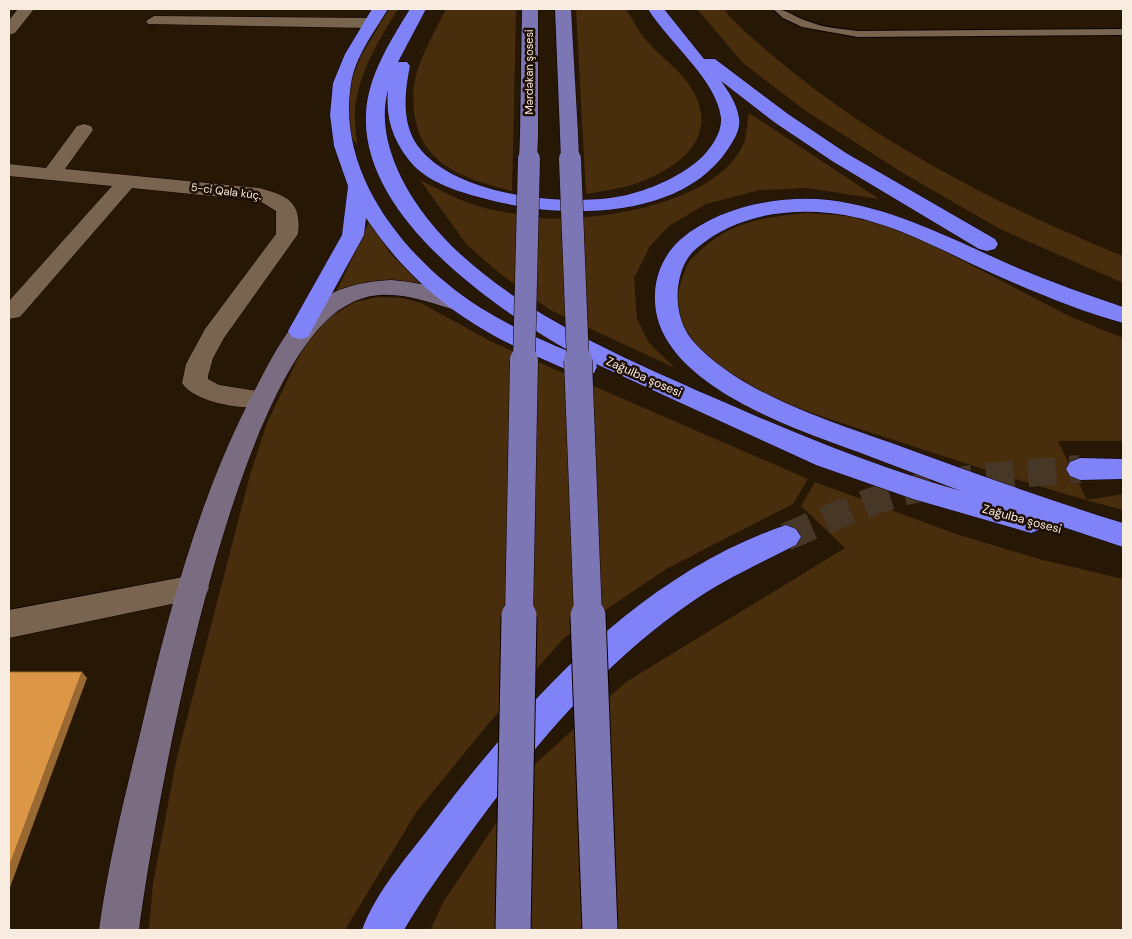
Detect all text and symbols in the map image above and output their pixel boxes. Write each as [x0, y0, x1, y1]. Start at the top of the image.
street label: Mərdəkan şosesi [522, 29, 536, 115]
street label: 5-ci Qala küç. [190, 180, 262, 202]
street label: Zağulba şosesi [604, 353, 685, 401]
street label: Zağulba şosesi [981, 501, 1063, 537]

